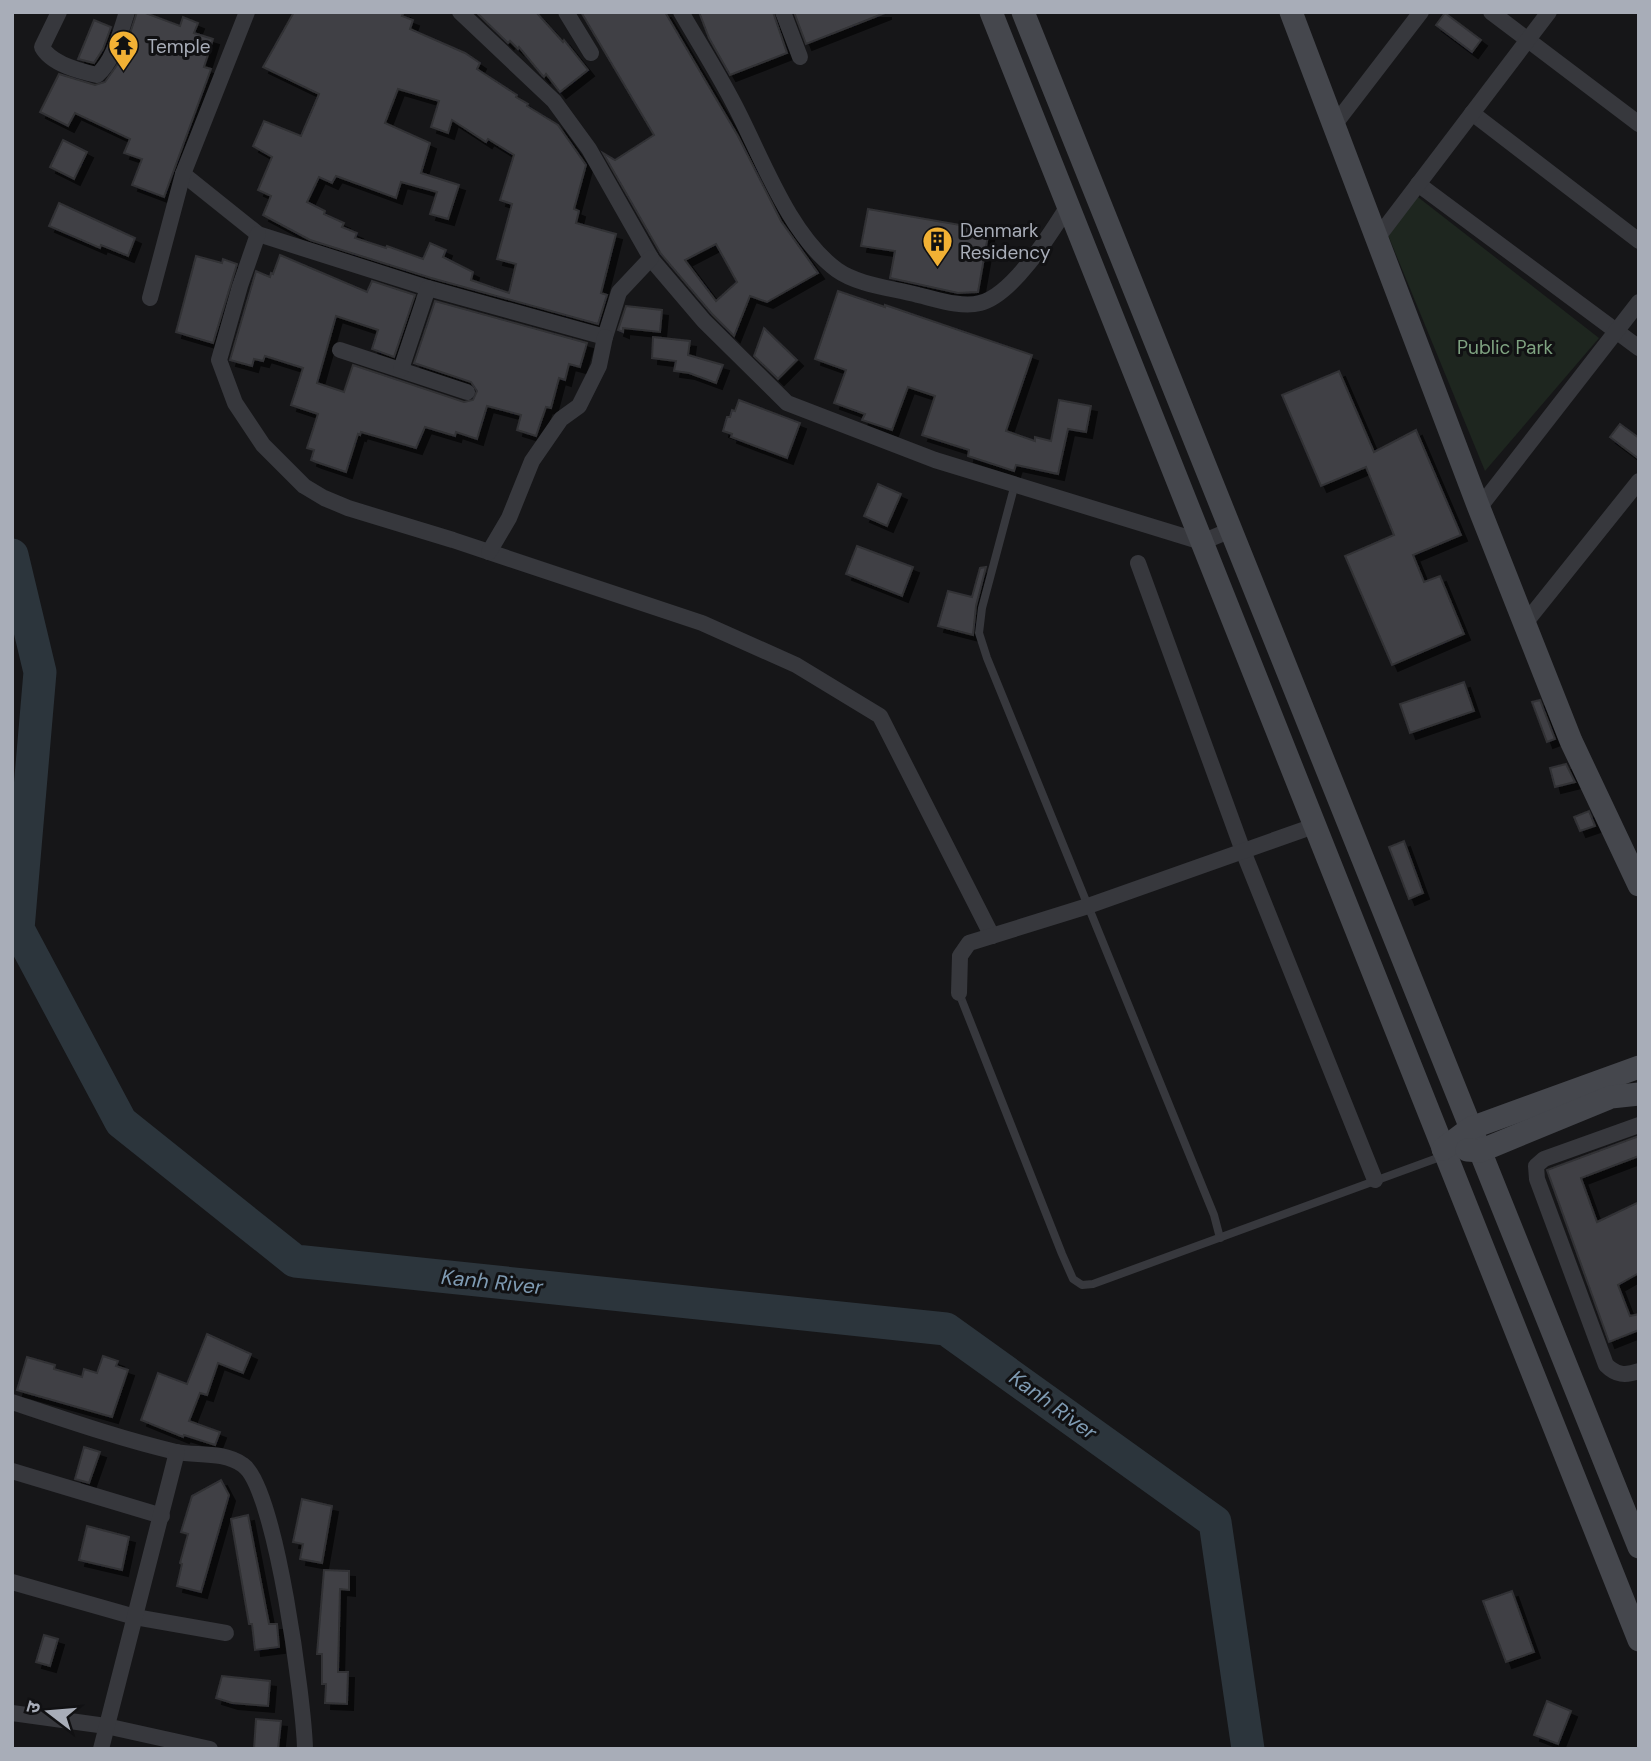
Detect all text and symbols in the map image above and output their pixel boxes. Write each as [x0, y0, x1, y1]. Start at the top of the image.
temple icon: Temple [107, 29, 141, 73]
place label: Temple [147, 34, 211, 59]
place label: Denmark Residency [960, 218, 1051, 265]
building icon: Denmark Residency [920, 224, 954, 268]
park label: Public Park [1457, 335, 1553, 360]
water label: Kanh River [440, 1263, 545, 1301]
water label: Kanh River [1004, 1364, 1103, 1447]
north arrow [14, 1677, 84, 1747]
text: उ [20, 1698, 47, 1716]

